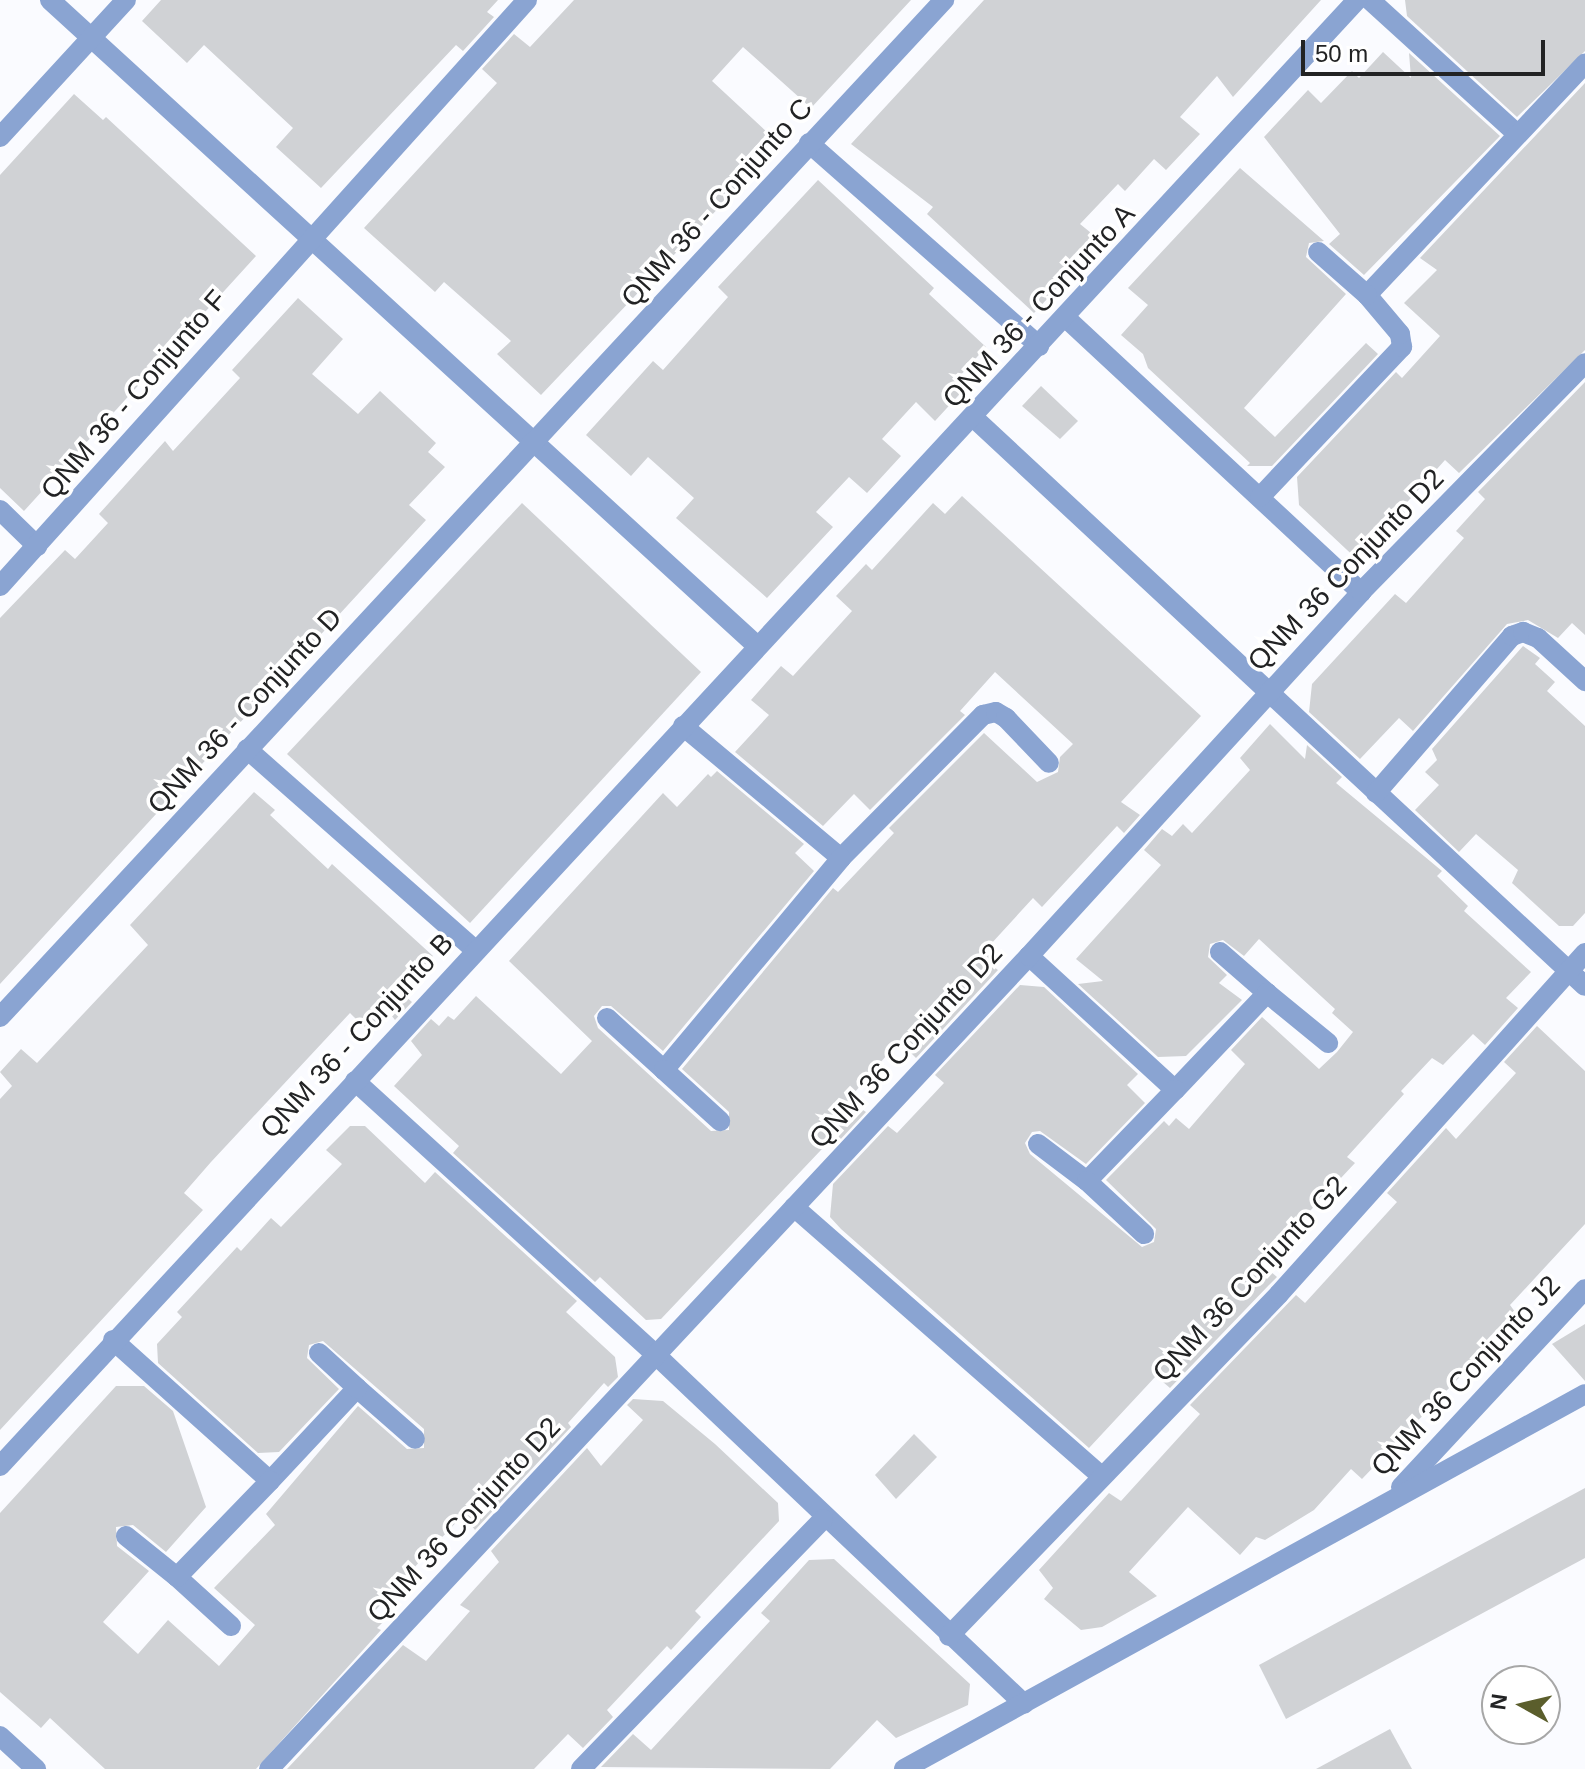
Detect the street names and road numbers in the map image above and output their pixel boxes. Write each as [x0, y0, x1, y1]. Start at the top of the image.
street label: QNM 36 - Conjunto C [614, 92, 820, 314]
street label: QNM 36 - Conjunto A [935, 197, 1143, 415]
street label: QNM 36 - Conjunto F [34, 284, 234, 506]
street label: QNM 36 Conjunto D2 [1241, 462, 1451, 678]
street label: QNM 36 - Conjunto D [141, 601, 349, 821]
street label: QNM 36 - Conjunto B [253, 927, 461, 1145]
street label: QNM 36 Conjunto D2 [802, 937, 1010, 1155]
street label: QNM 36 Conjunto G2 [1146, 1169, 1354, 1389]
street label: QNM 36 Conjunto J2 [1365, 1269, 1567, 1483]
street label: QNM 36 Conjunto D2 [360, 1411, 568, 1629]

